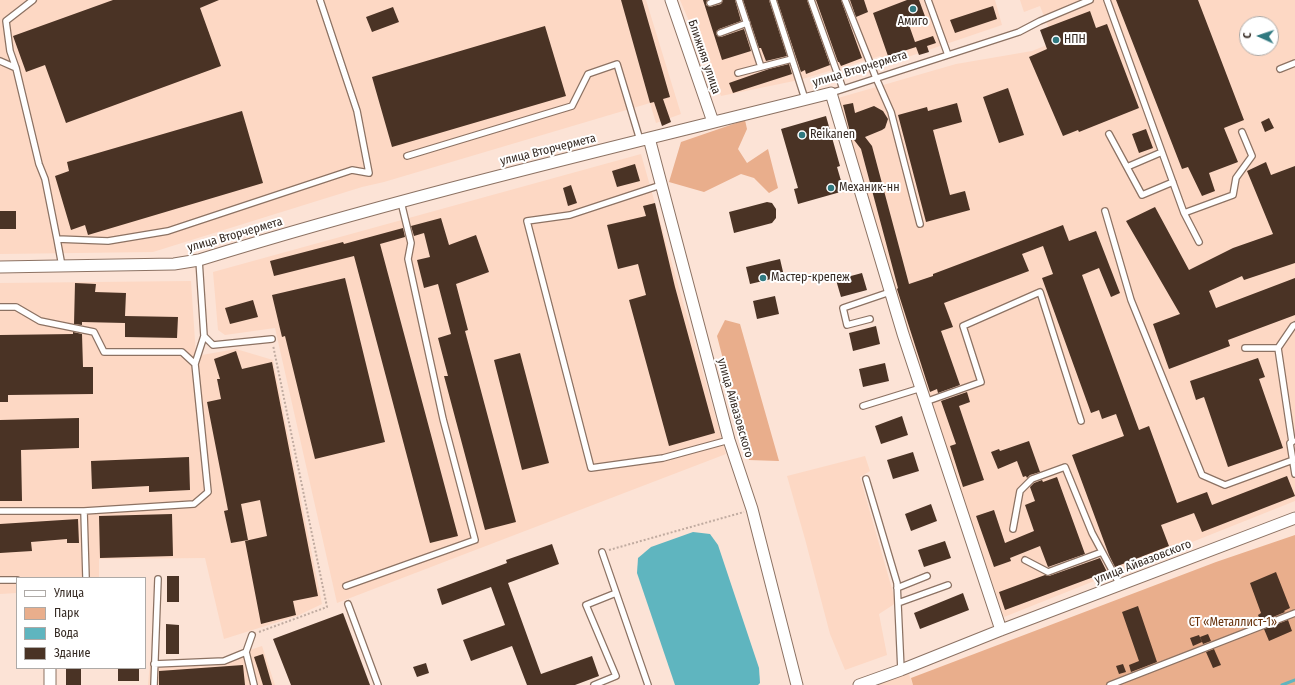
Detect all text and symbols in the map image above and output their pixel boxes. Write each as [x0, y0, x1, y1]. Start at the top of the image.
marker: Амиго [908, 4, 918, 14]
place label: Амиго [898, 15, 928, 29]
north arrow [1239, 16, 1279, 56]
street label: Ближняя улица [685, 18, 723, 96]
text: С [1241, 32, 1254, 39]
place label: НПН [1064, 33, 1086, 47]
marker: НПН [1051, 35, 1061, 45]
street label: улица Вторчермета [811, 48, 909, 90]
place label: Reikanen [810, 128, 855, 142]
marker: Reikanen [797, 130, 807, 140]
street label: улица Вторчермета [499, 131, 597, 169]
place label: Механик-нн [839, 181, 900, 195]
marker: Механик-нн [826, 183, 836, 193]
street label: улица Вторчермета [186, 215, 284, 255]
place label: Мастер-крепеж [771, 271, 850, 285]
marker: Мастер-крепеж [758, 273, 768, 283]
street label: улица Айвазовского [714, 357, 756, 459]
street label: улица Айвазовского [1093, 537, 1193, 587]
legend [16, 577, 146, 669]
text: Улица [54, 586, 84, 600]
text: Парк [54, 606, 79, 620]
park label: СТ «Металлист-1» [1189, 616, 1277, 630]
text: Вода [54, 626, 79, 640]
text: Здание [54, 646, 90, 660]

